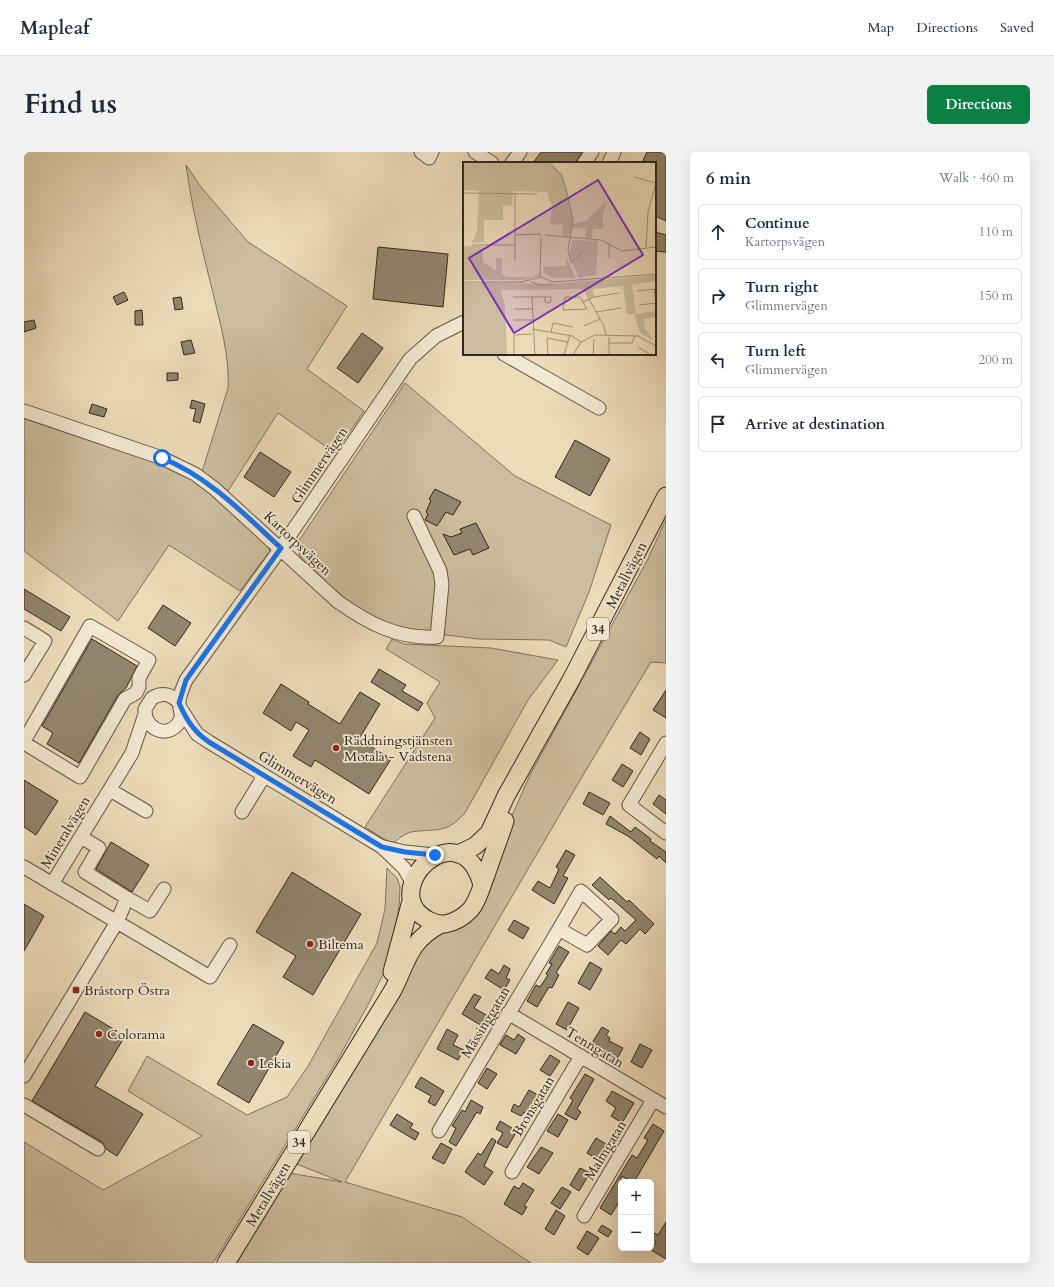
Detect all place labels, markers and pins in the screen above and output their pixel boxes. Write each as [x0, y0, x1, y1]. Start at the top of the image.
place label: Räddningstjänsten Motala - Vadstena [344, 731, 453, 766]
marker: Räddningstjänsten Motala - Vadstena [331, 743, 341, 753]
place label: Biltema [318, 935, 364, 954]
marker: Biltema [305, 939, 315, 949]
place label: Bråstorp Östra [84, 981, 170, 1000]
marker: Bråstorp Östra [71, 985, 81, 995]
place label: Colorama [107, 1025, 165, 1044]
marker: Colorama [94, 1029, 104, 1039]
place label: Lekia [259, 1054, 291, 1073]
marker: Lekia [246, 1058, 256, 1068]

